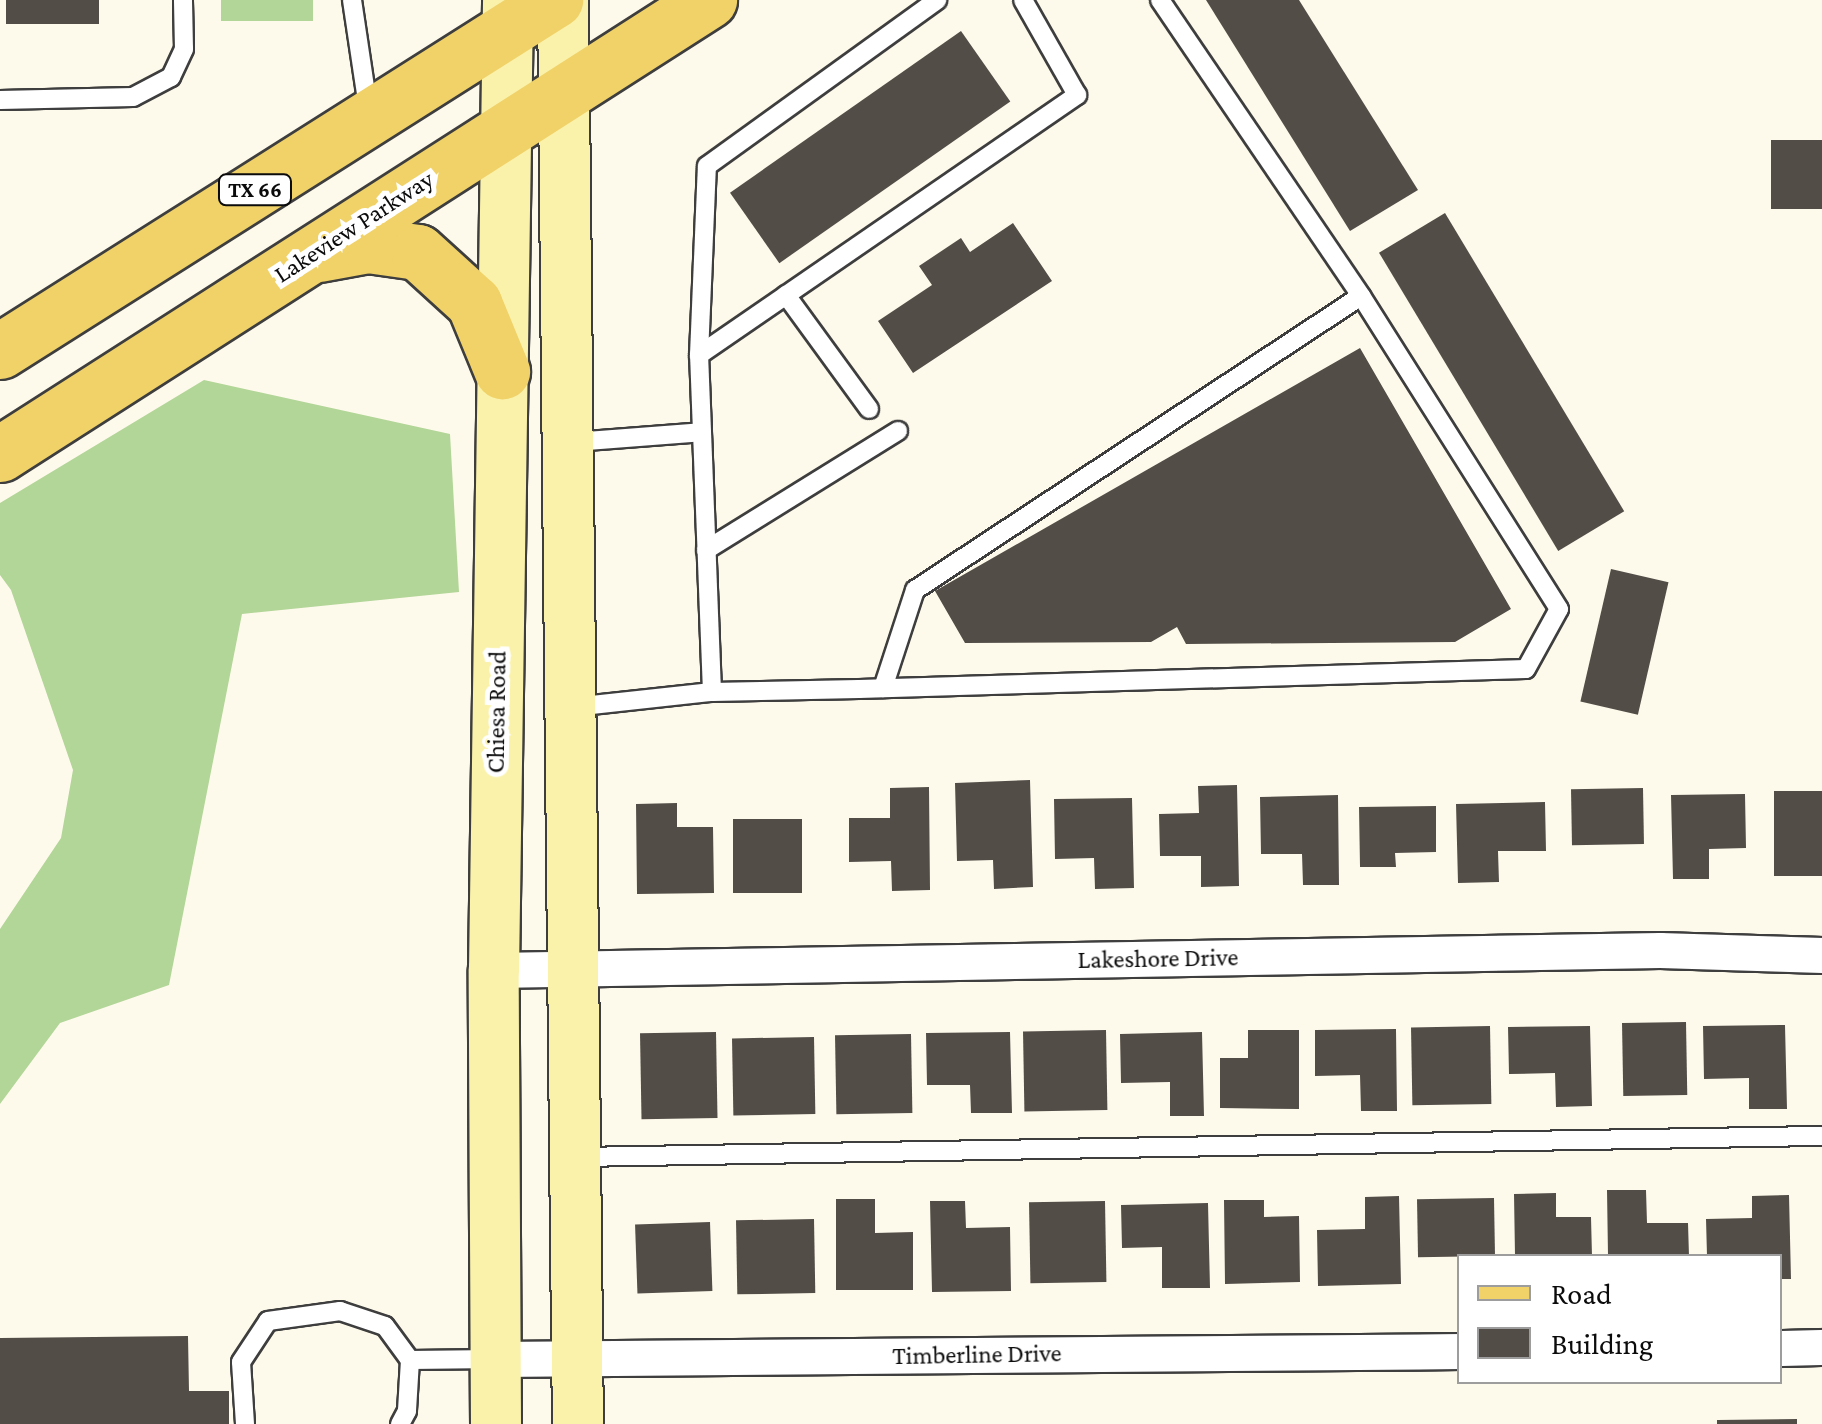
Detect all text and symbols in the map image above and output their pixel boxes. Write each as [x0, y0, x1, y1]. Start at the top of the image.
street label: Lakeview Parkway [269, 164, 439, 290]
road number: TX 66 [218, 173, 292, 207]
street label: Chiesa Road [481, 651, 513, 773]
street label: Lakeshore Drive [1077, 943, 1239, 975]
legend [1457, 1254, 1782, 1384]
text: Road [1551, 1277, 1612, 1310]
text: Building [1551, 1327, 1653, 1360]
street label: Timberline Drive [892, 1339, 1062, 1371]

